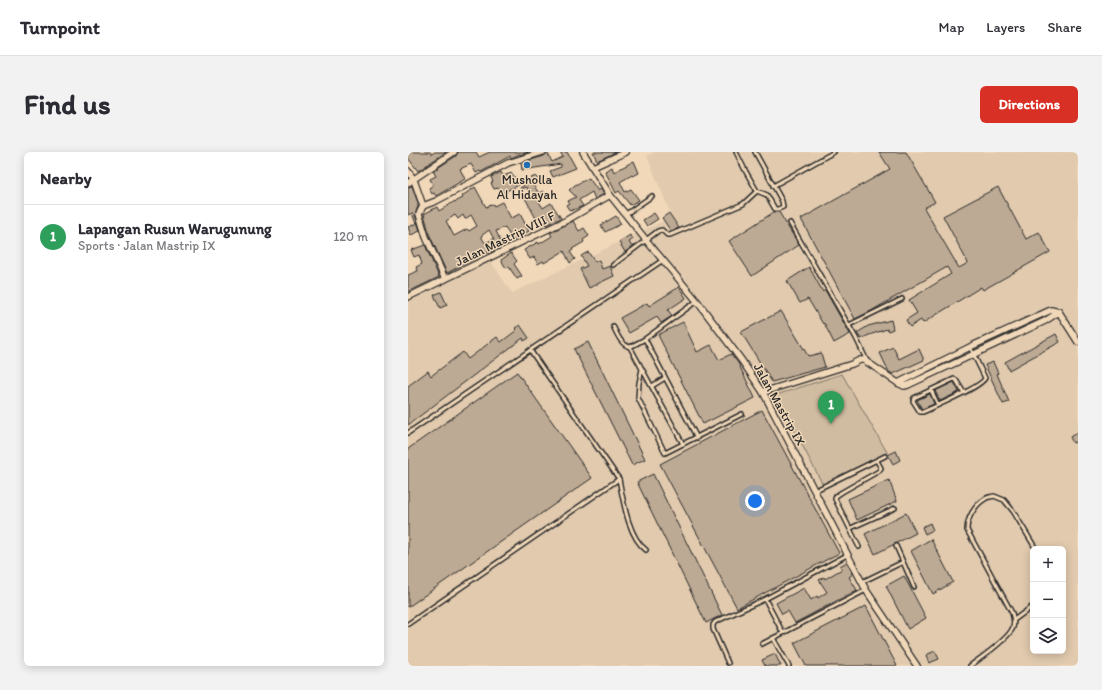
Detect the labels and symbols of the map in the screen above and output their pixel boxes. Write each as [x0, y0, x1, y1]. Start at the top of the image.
marker: Musholla Al Hidayah [522, 160, 532, 170]
place label: Musholla Al Hidayah [497, 172, 557, 202]
street label: Jalan Mastrip VIII F [453, 208, 558, 269]
street label: Jalan Mastrip IX [751, 360, 809, 449]
pin: 1 [818, 391, 844, 424]
your location [745, 491, 765, 511]

